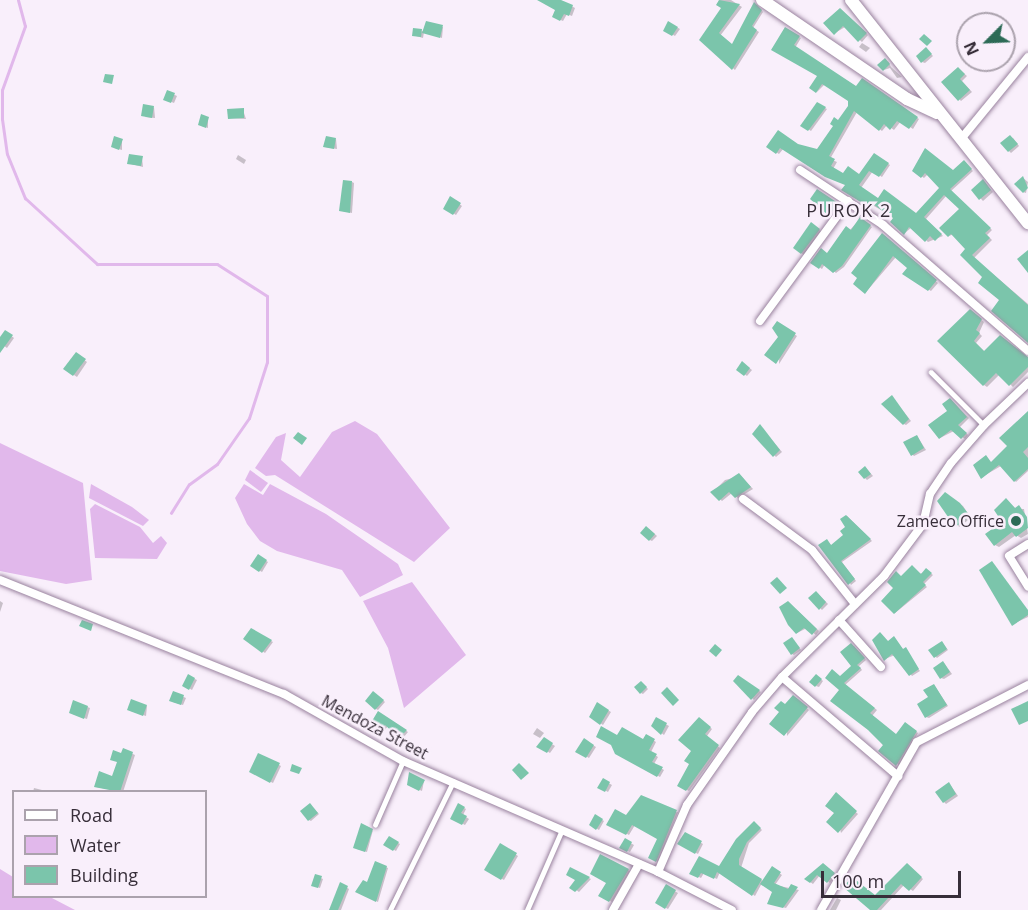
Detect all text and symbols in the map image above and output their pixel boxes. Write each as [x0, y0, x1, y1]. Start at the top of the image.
north arrow [956, 12, 1016, 72]
text: N [959, 38, 984, 59]
district label: PUROK 2 [806, 199, 892, 221]
place label: Zameco Office [897, 511, 1004, 531]
marker: Zameco Office [1009, 514, 1023, 528]
street label: Mendoza Street [318, 691, 432, 763]
legend [12, 790, 207, 898]
text: Road [70, 803, 113, 827]
text: Water [70, 833, 121, 857]
scale bar [824, 859, 964, 897]
text: Building [70, 863, 138, 887]
text: 100 m [832, 869, 884, 893]

